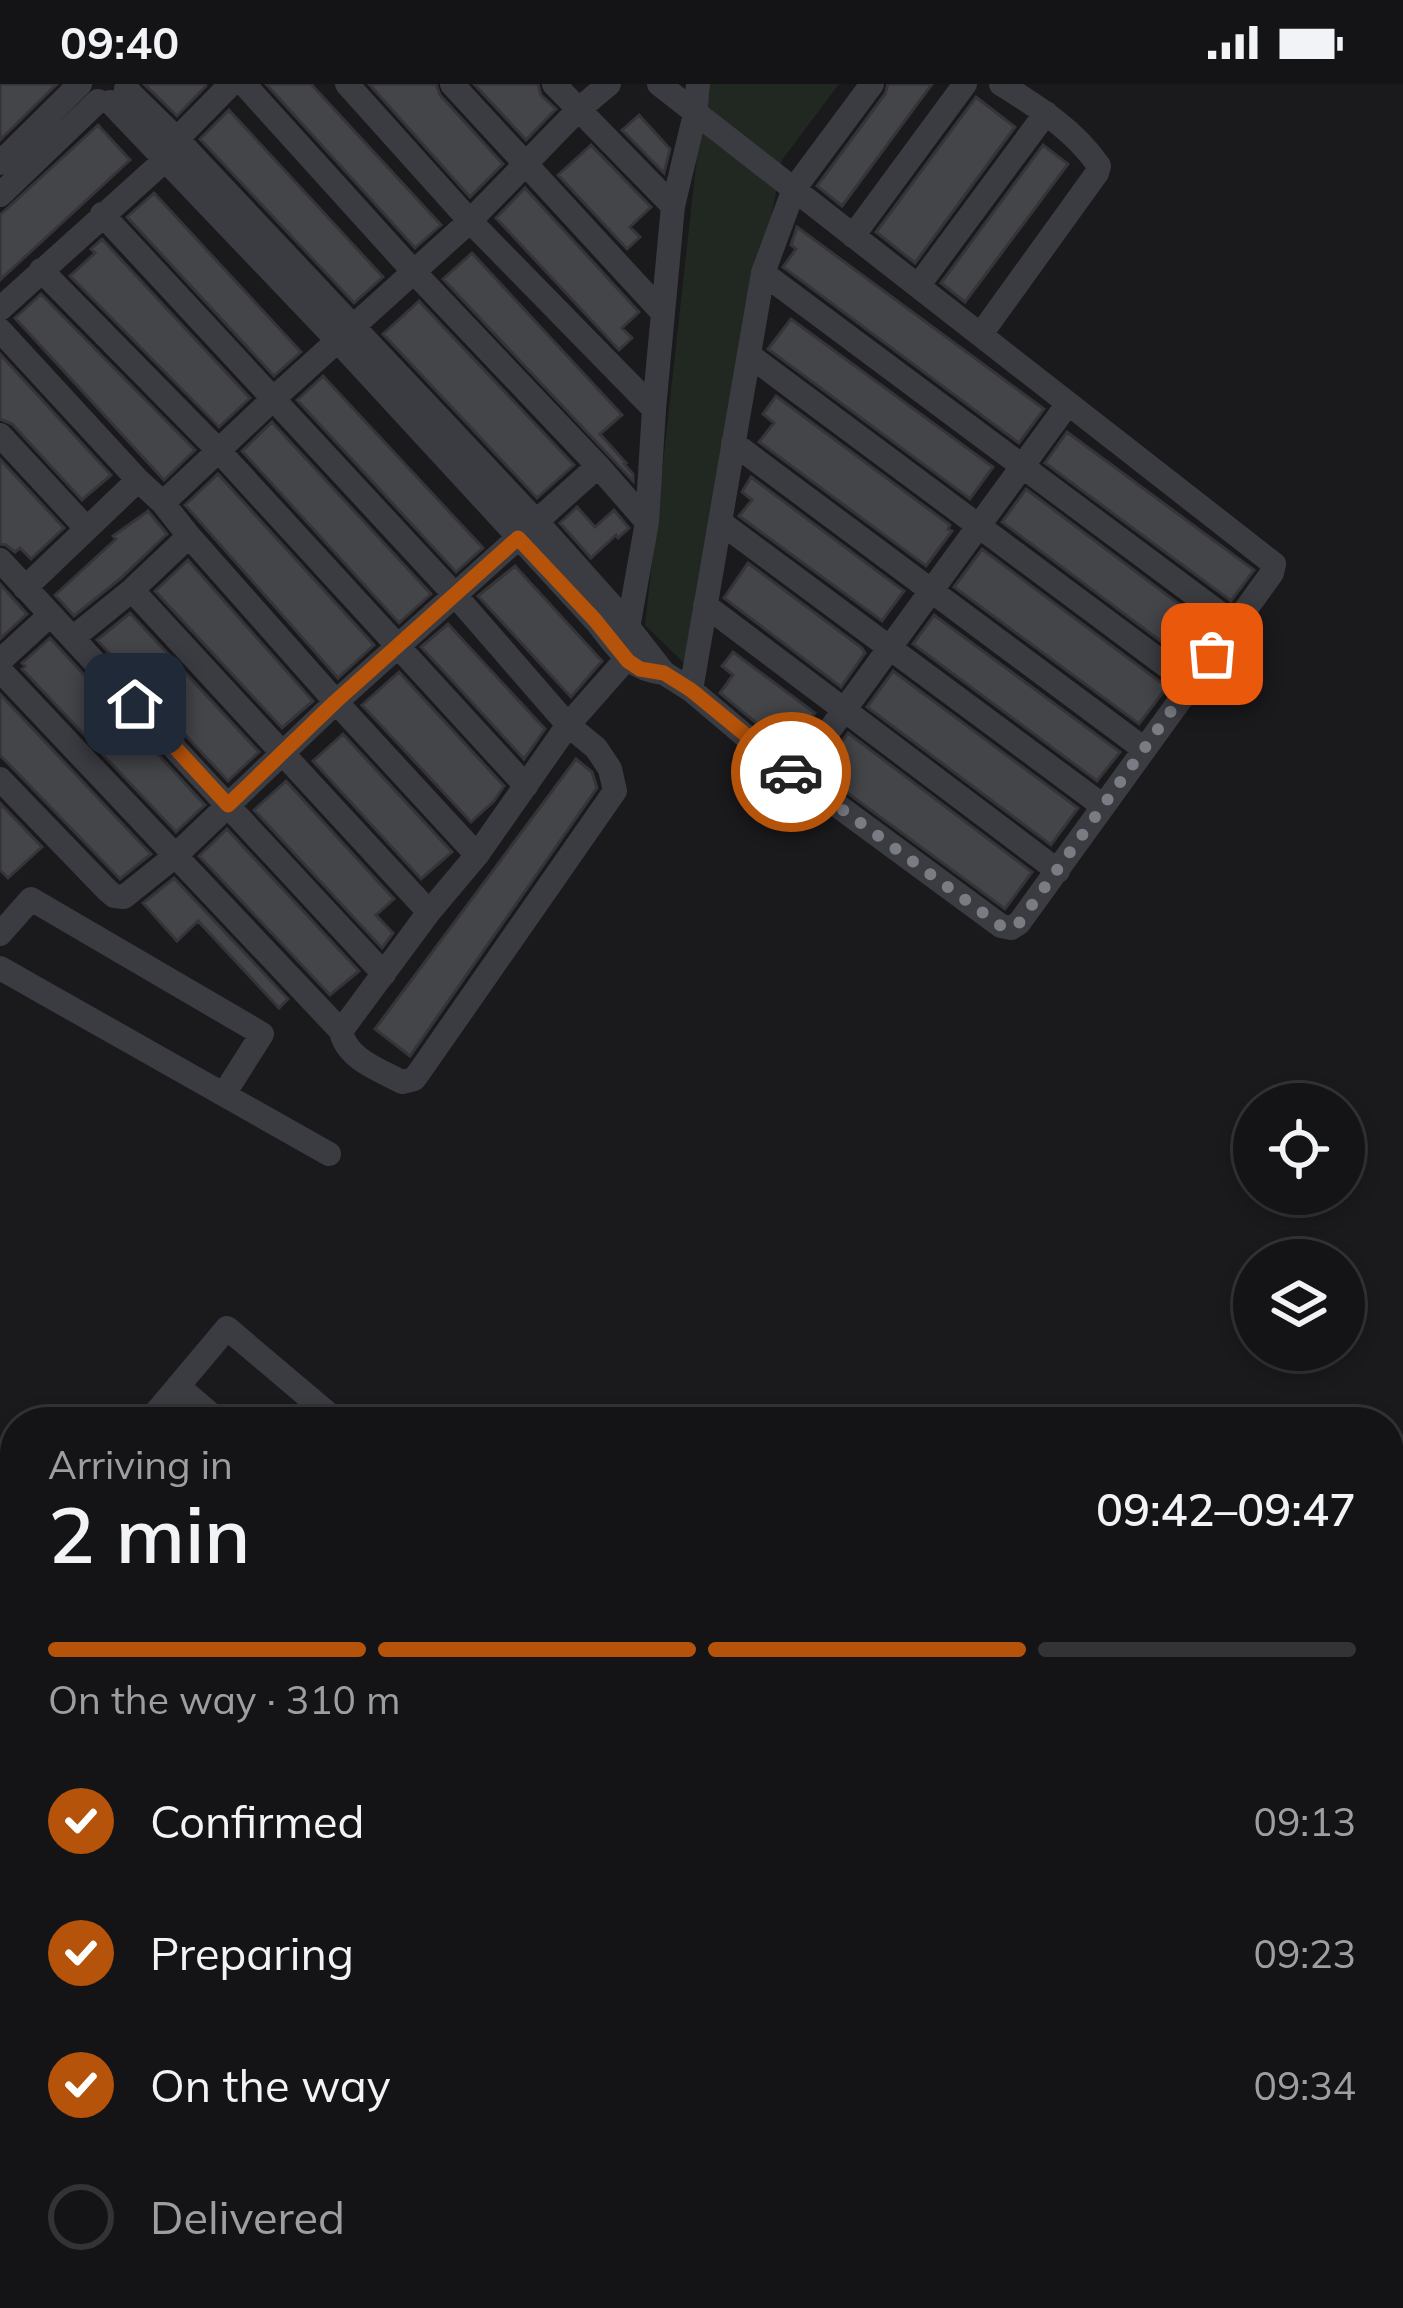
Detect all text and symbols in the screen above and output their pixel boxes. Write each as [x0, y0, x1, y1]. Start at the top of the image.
text: 09:40 [60, 14, 179, 70]
pin [1161, 603, 1263, 705]
icon: bag [1179, 621, 1245, 687]
pin [84, 653, 186, 755]
icon: home [102, 671, 168, 737]
courier [731, 712, 851, 832]
icon: car [758, 739, 824, 805]
map controls [1233, 1083, 1365, 1371]
button: locate [1233, 1083, 1365, 1215]
button: layers [1233, 1239, 1365, 1371]
text: Arriving in [48, 1440, 233, 1489]
text: 09:42–09:47 [1096, 1481, 1356, 1537]
text: 2 min [48, 1485, 251, 1583]
text: On the way · 310 m [48, 1675, 400, 1724]
icon: check [48, 1788, 114, 1854]
text: Confirmed [150, 1793, 364, 1849]
text: 09:13 [1254, 1797, 1356, 1846]
icon: check [48, 1920, 114, 1986]
text: Preparing [150, 1925, 354, 1981]
text: 09:23 [1254, 1929, 1356, 1978]
icon: check [48, 2052, 114, 2118]
text: On the way [150, 2057, 391, 2113]
text: 09:34 [1254, 2061, 1356, 2110]
text: Delivered [150, 2189, 345, 2245]

